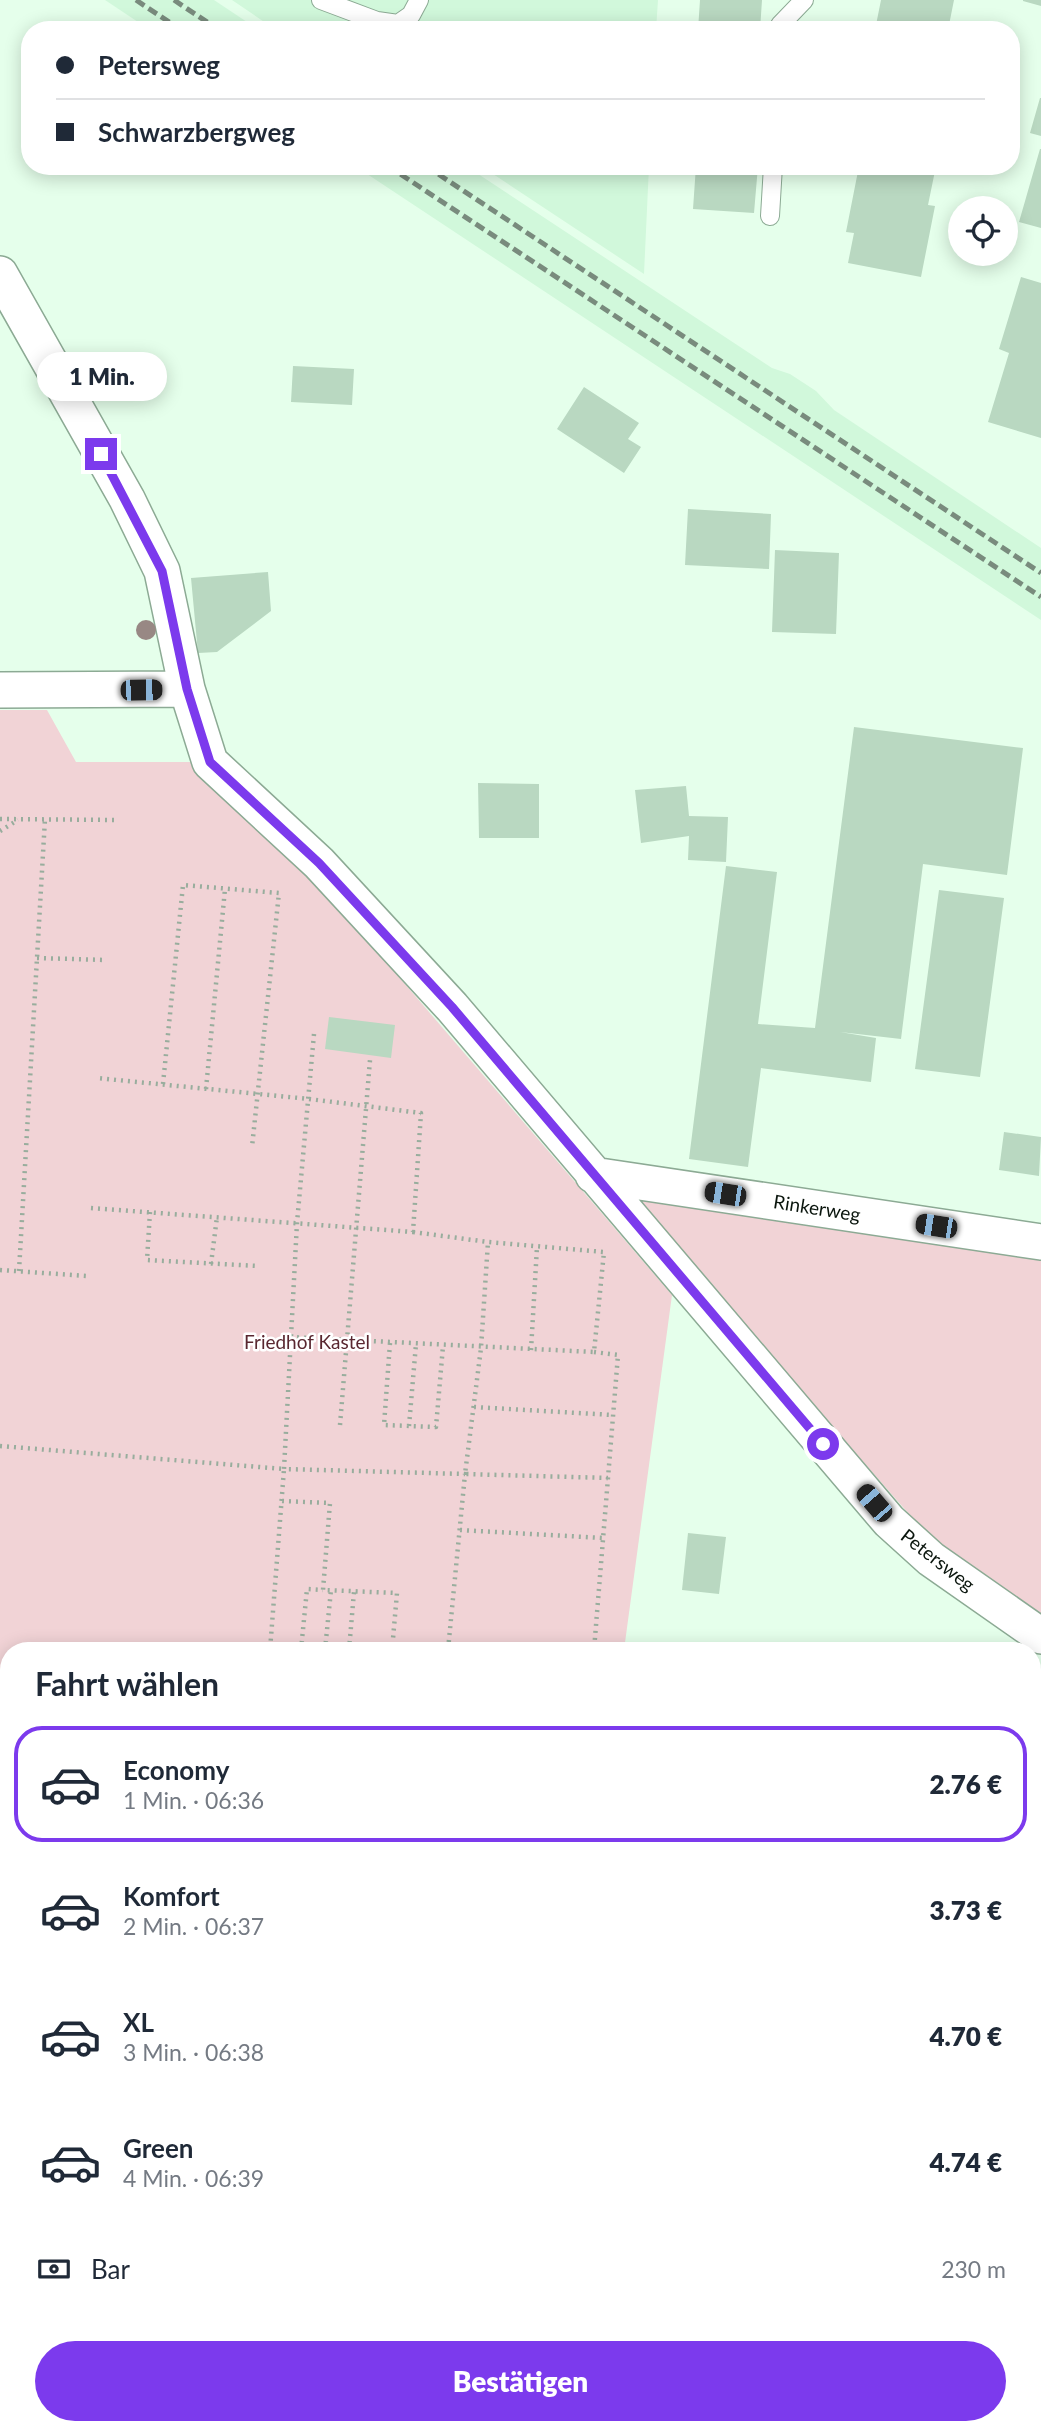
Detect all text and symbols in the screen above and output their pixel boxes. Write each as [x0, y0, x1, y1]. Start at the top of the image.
text: Petersweg [98, 49, 220, 81]
text: Schwarzbergweg [98, 116, 295, 148]
map controls [948, 196, 1018, 266]
button: locate [948, 196, 1018, 266]
callout: 1 Min. [36, 352, 166, 402]
text: 1 Min. [69, 362, 135, 390]
route end [85, 438, 117, 470]
car [120, 679, 163, 701]
car [703, 1180, 748, 1208]
street label: Rinkerweg [772, 1189, 862, 1226]
car [914, 1212, 959, 1240]
park label: Friedhof Kastel [244, 1330, 370, 1353]
route start [807, 1428, 839, 1460]
car [853, 1480, 896, 1526]
street label: Petersweg [897, 1524, 980, 1596]
text: Fahrt wählen [35, 1664, 219, 1703]
icon: car [39, 1753, 102, 1816]
text: Economy [123, 1754, 229, 1786]
text: 2.76 € [929, 1768, 1002, 1800]
text: 1 Min. · 06:36 [123, 1786, 264, 1814]
icon: car [39, 1879, 102, 1942]
text: Komfort [123, 1880, 220, 1912]
text: 3.73 € [929, 1894, 1002, 1926]
text: 2 Min. · 06:37 [123, 1912, 264, 1940]
icon: car [39, 2005, 102, 2068]
text: XL [123, 2006, 154, 2038]
text: 4.70 € [929, 2020, 1002, 2052]
text: 3 Min. · 06:38 [123, 2038, 264, 2066]
icon: car [39, 2131, 102, 2194]
text: Green [123, 2132, 193, 2164]
text: 4.74 € [929, 2146, 1002, 2178]
text: 4 Min. · 06:39 [123, 2164, 264, 2192]
icon: cash [35, 2250, 73, 2288]
text: Bar [91, 2253, 130, 2285]
text: 230 m [941, 2255, 1006, 2283]
button: Bestätigen [35, 2341, 1006, 2421]

